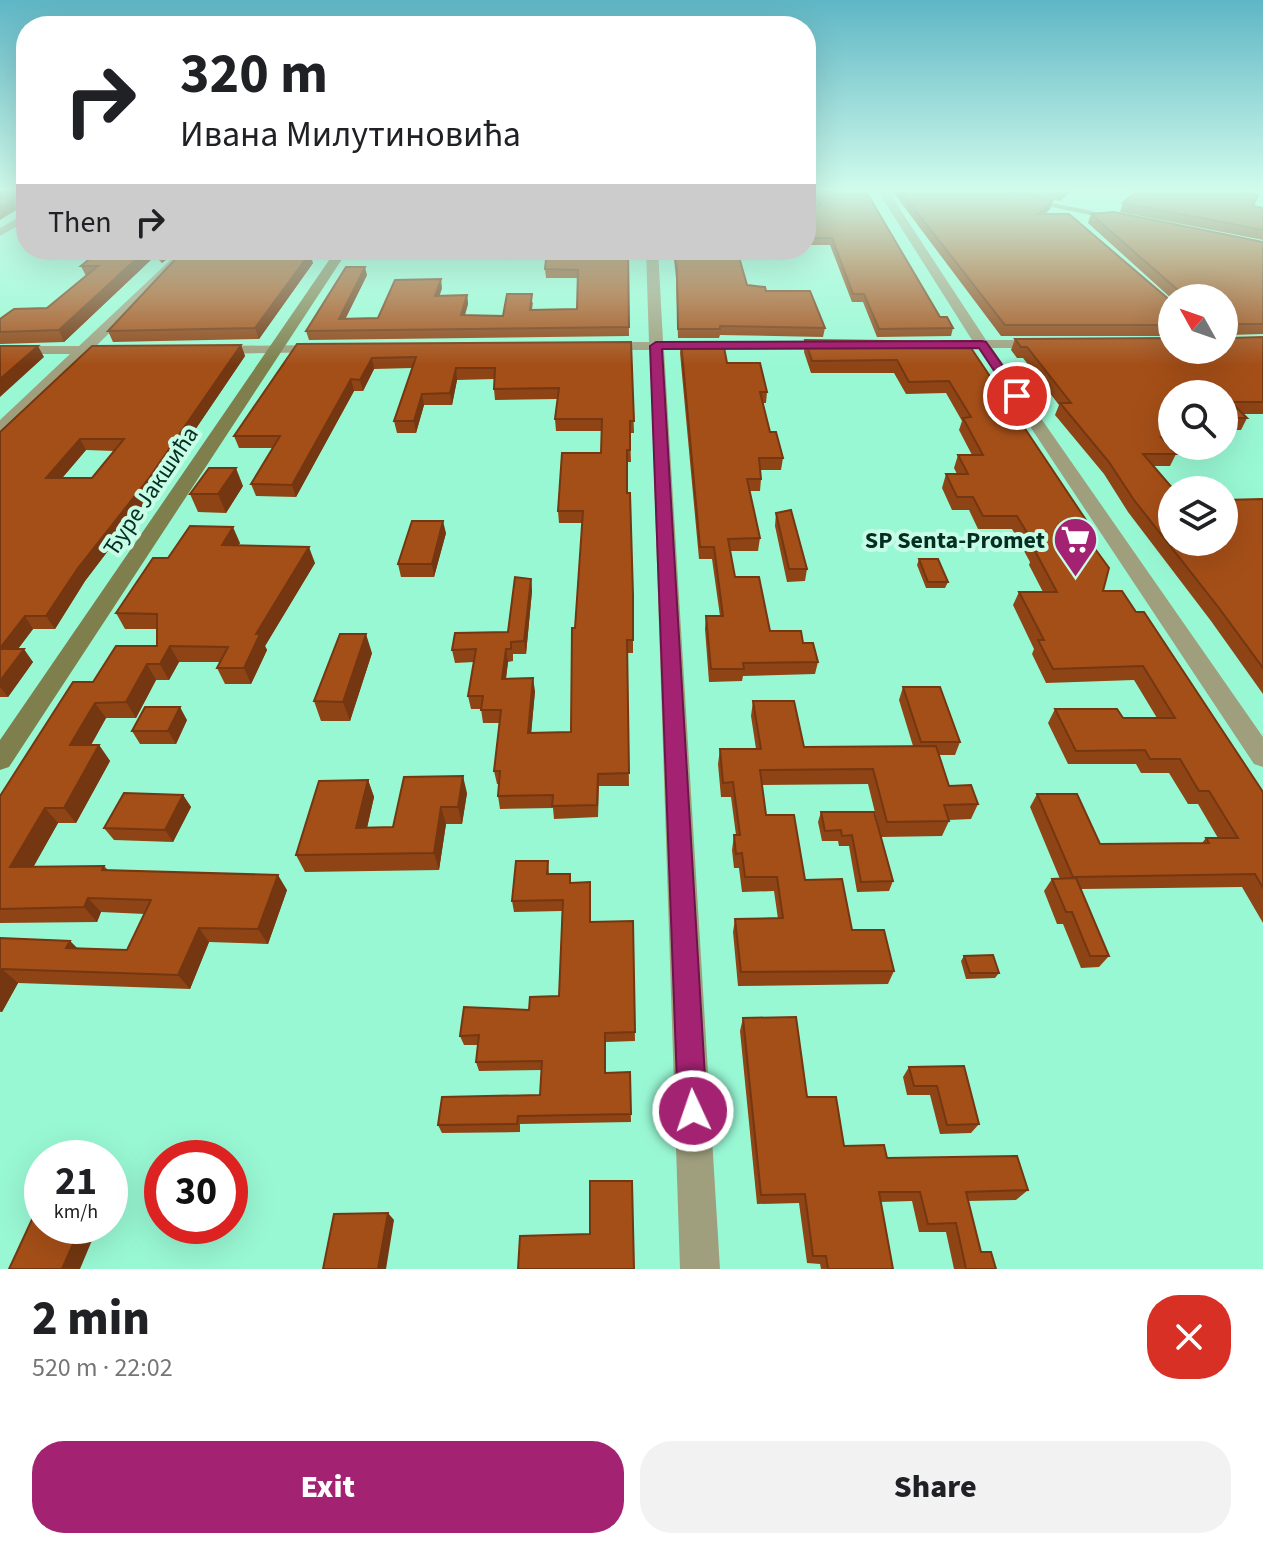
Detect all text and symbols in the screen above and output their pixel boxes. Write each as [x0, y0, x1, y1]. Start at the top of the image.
text: 320 m [180, 35, 328, 114]
icon: right [48, 48, 152, 152]
text: Ивана Милутиновића [180, 109, 521, 160]
icon: right [128, 200, 172, 244]
text: Then [48, 201, 112, 244]
north arrow [1158, 284, 1238, 364]
map controls [1158, 284, 1238, 556]
pin [983, 362, 1051, 430]
icon: arrive [995, 374, 1039, 418]
button: search [1158, 380, 1238, 460]
street label: Ђуре Јакшића [95, 419, 207, 563]
button: layers [1158, 476, 1238, 556]
supermarket icon: SP Senta-Promet [1052, 516, 1100, 579]
place label: SP Senta-Promet [865, 523, 1045, 558]
position arrow [651, 1069, 735, 1153]
speed limit sign: 30 [144, 1140, 248, 1244]
text: 21 [55, 1153, 97, 1210]
text: km/h [54, 1198, 98, 1226]
text: 2 min [32, 1285, 150, 1353]
button: close [1147, 1295, 1231, 1379]
text: 520 m · 22:02 [32, 1349, 173, 1386]
button: Exit [32, 1441, 624, 1533]
button: Share [640, 1441, 1231, 1533]

